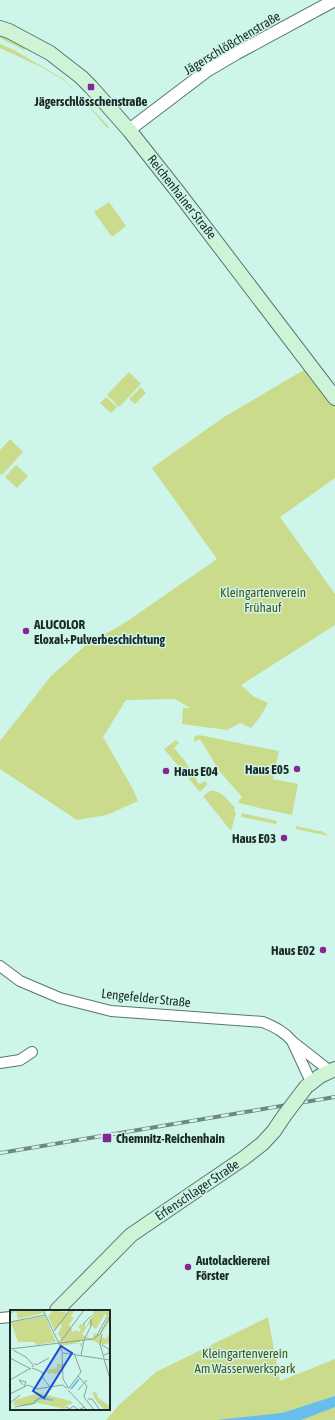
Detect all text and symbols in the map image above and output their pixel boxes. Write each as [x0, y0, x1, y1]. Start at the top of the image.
street label: Jägerschlößchenstraße [181, 8, 283, 78]
marker: Jägerschlösschenstraße [86, 82, 96, 92]
place label: Jägerschlösschenstraße [34, 94, 148, 109]
street label: Reichenhainer Straße [144, 152, 220, 242]
park label: Kleingartenverein Frühauf [220, 585, 306, 615]
place label: ALUCOLOR Eloxal+Pulverbeschichtung [33, 617, 165, 647]
marker: ALUCOLOR Eloxal+Pulverbeschichtung [21, 626, 31, 636]
place label: Haus E05 [245, 762, 289, 777]
place label: Haus E04 [174, 764, 218, 779]
marker: Haus E05 [292, 764, 302, 774]
marker: Haus E04 [161, 766, 171, 776]
place label: Haus E03 [232, 831, 276, 846]
marker: Haus E03 [279, 833, 289, 843]
place label: Haus E02 [271, 943, 315, 958]
marker: Haus E02 [318, 945, 328, 955]
street label: Lengefelder Straße [101, 986, 192, 1010]
place label: Chemnitz-Reichenhain [116, 1131, 225, 1146]
marker: Chemnitz-Reichenhain [101, 1132, 113, 1144]
street label: Erfenschlager Straße [152, 1156, 242, 1224]
place label: Autolackiererei Förster [195, 1253, 270, 1283]
marker: Autolackiererei Förster [183, 1262, 193, 1272]
inset map [10, 1310, 110, 1410]
park label: Kleingartenverein Am Wasserwerkspark [195, 1346, 296, 1376]

